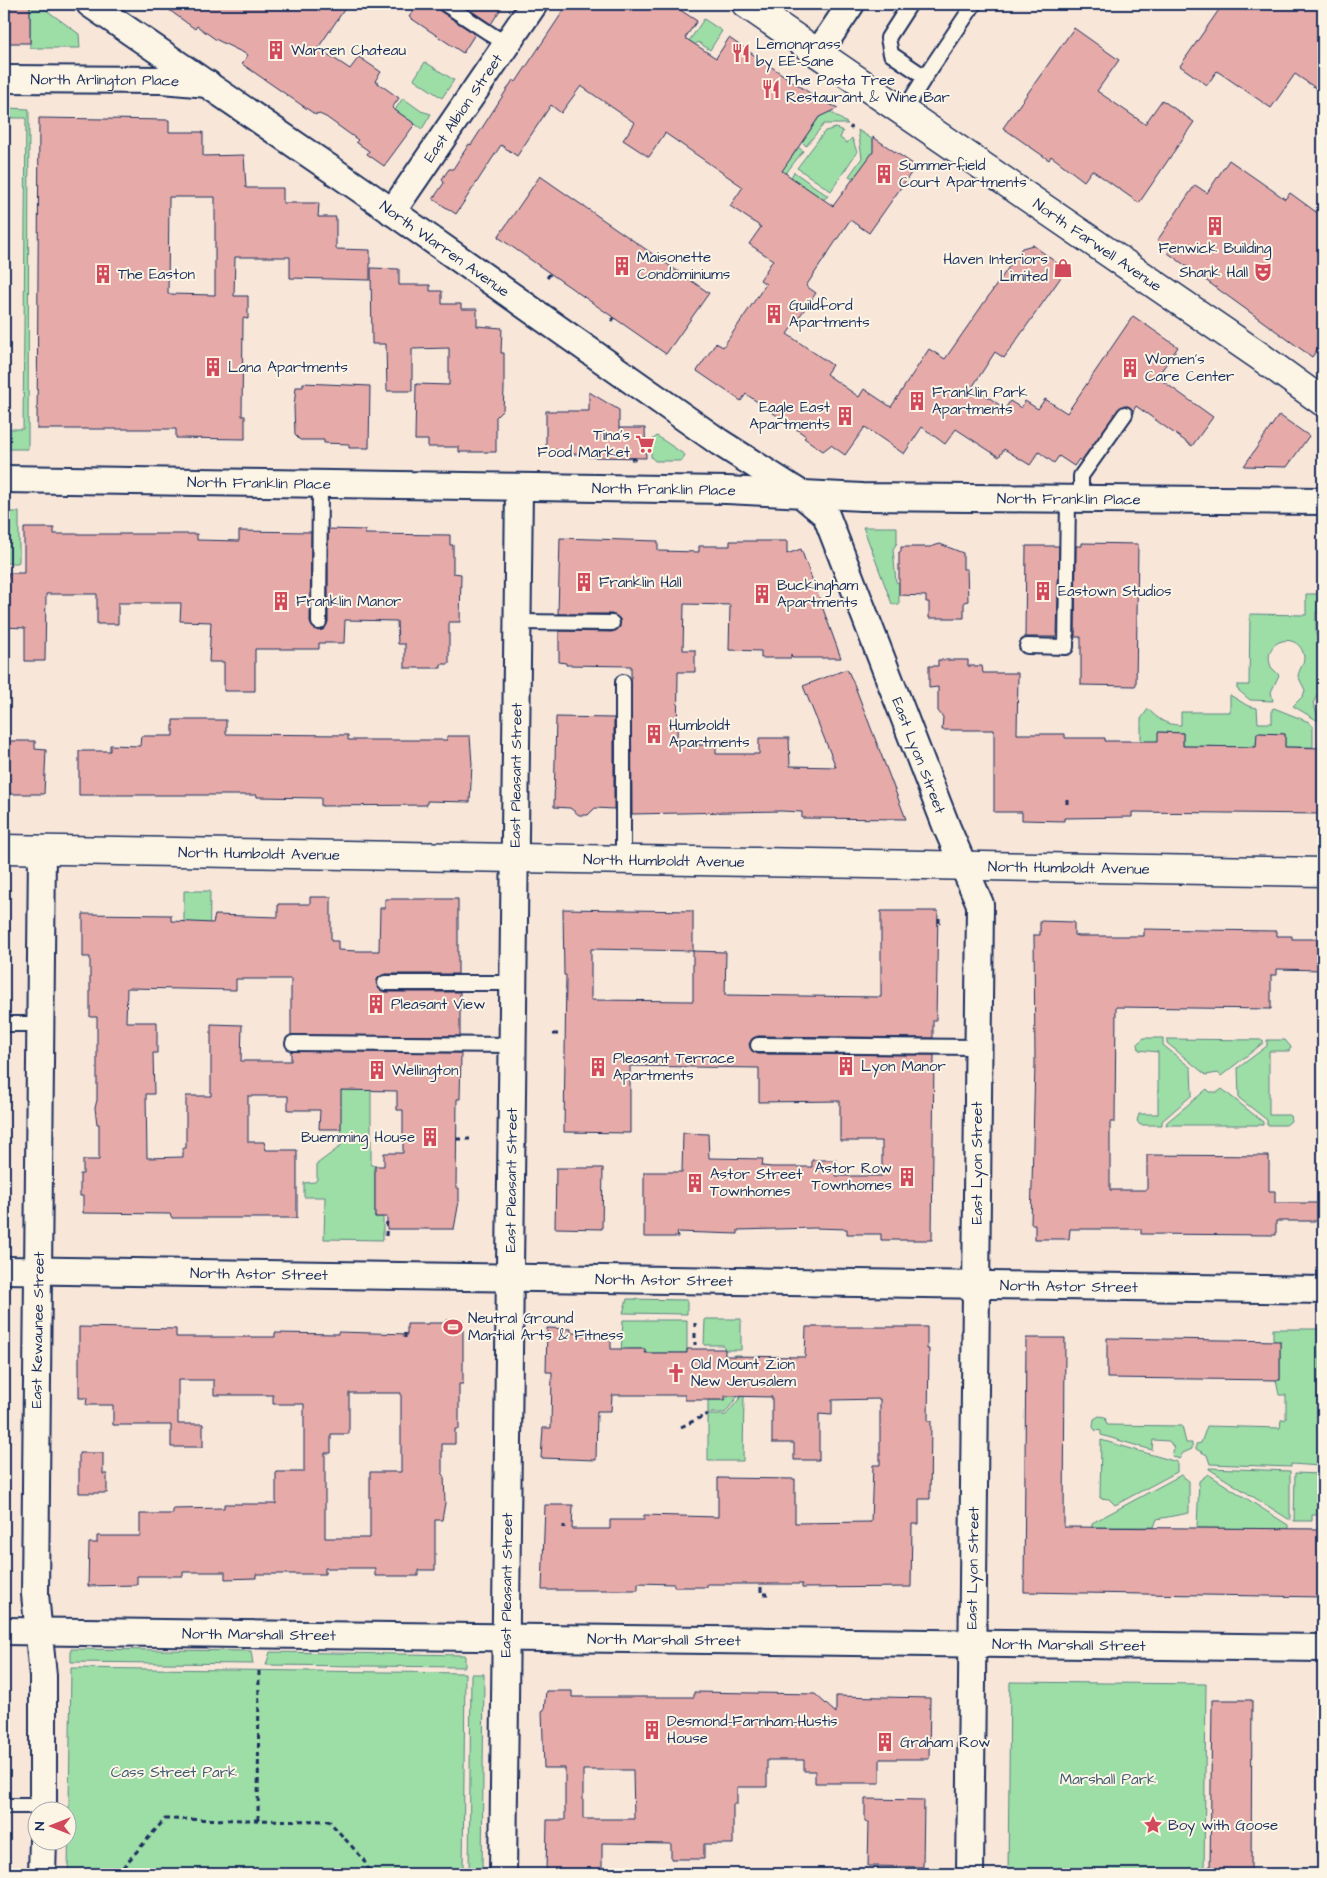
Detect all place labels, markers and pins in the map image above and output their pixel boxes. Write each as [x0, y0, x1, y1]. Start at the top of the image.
place label: Lemongrass by EE-Sane [756, 34, 841, 73]
building icon: Warren Chateau [265, 39, 287, 61]
place label: Warren Chateau [291, 40, 406, 61]
restaurant icon: Lemongrass by EE-Sane [730, 42, 752, 64]
place label: The Pasta Tree Restaurant & Wine Bar [786, 70, 950, 108]
restaurant icon: The Pasta Tree Restaurant & Wine Bar [760, 78, 782, 100]
place label: Summerfield Court Apartments [899, 155, 1027, 193]
building icon: Summerfield Court Apartments [873, 163, 895, 185]
building icon: Fenwick Building [1204, 215, 1226, 237]
place label: Fenwick Building [1158, 238, 1272, 260]
place label: Maisonette Condominiums [637, 247, 731, 285]
place label: Haven Interiors Limited [943, 249, 1048, 287]
building icon: Maisonette Condominiums [611, 255, 633, 277]
shop icon: Haven Interiors Limited [1052, 257, 1074, 279]
theatre icon: Shank Hall [1252, 261, 1274, 283]
place label: Shank Hall [1179, 262, 1248, 283]
building icon: The Easton [92, 263, 114, 285]
place label: The Easton [118, 264, 195, 285]
place label: Guildford Apartments [789, 295, 870, 333]
building icon: Guildford Apartments [763, 303, 785, 325]
place label: Women's Care Center [1145, 349, 1234, 387]
building icon: Lana Apartments [202, 356, 224, 378]
place label: Lana Apartments [228, 357, 348, 378]
building icon: Women's Care Center [1119, 357, 1141, 379]
place label: Franklin Park Apartments [932, 382, 1028, 420]
building icon: Franklin Park Apartments [906, 390, 928, 412]
place label: Eagle East Apartments [749, 397, 830, 435]
building icon: Eagle East Apartments [834, 405, 856, 427]
place label: Tina's Food Market [537, 425, 630, 463]
supermarket icon: Tina's Food Market [634, 433, 656, 455]
building icon: Franklin Hall [573, 571, 595, 593]
place label: Franklin Hall [599, 572, 682, 593]
place label: Buckingham Apartments [777, 575, 859, 613]
building icon: Eastown Studios [1032, 580, 1054, 602]
place label: Eastown Studios [1058, 581, 1172, 602]
building icon: Buckingham Apartments [751, 583, 773, 605]
building icon: Franklin Manor [270, 590, 292, 612]
place label: Franklin Manor [296, 591, 401, 612]
place label: Humboldt Apartments [669, 715, 750, 753]
building icon: Humboldt Apartments [643, 723, 665, 745]
building icon: Pleasant View [365, 993, 387, 1015]
place label: Pleasant View [391, 994, 485, 1015]
place label: Pleasant Terrace Apartments [613, 1048, 735, 1086]
building icon: Lyon Manor [835, 1055, 857, 1077]
building icon: Pleasant Terrace Apartments [587, 1056, 609, 1078]
place label: Lyon Manor [861, 1056, 946, 1078]
building icon: Wellington [366, 1059, 388, 1081]
place label: Wellington [392, 1060, 459, 1082]
building icon: Buemming House [419, 1126, 441, 1148]
place label: Buemming House [301, 1127, 415, 1149]
place label: Astor Row Townhomes [811, 1158, 892, 1196]
place label: Astor Street Townhomes [710, 1164, 802, 1202]
building icon: Astor Row Townhomes [896, 1166, 918, 1188]
building icon: Astor Street Townhomes [684, 1172, 706, 1194]
place label: Neutral Ground Martial Arts & Fitness [468, 1308, 624, 1346]
sports icon: Neutral Ground Martial Arts & Fitness [442, 1316, 464, 1338]
place label: Old Mount Zion New Jerusalem [691, 1354, 796, 1392]
church icon: Old Mount Zion New Jerusalem [665, 1362, 687, 1384]
place label: Desmond-Farnham-Hustis House [667, 1711, 838, 1749]
building icon: Desmond-Farnham-Hustis House [641, 1719, 663, 1741]
building icon: Graham Row [874, 1731, 896, 1753]
place label: Graham Row [900, 1732, 990, 1753]
place icon: Boy with Goose [1142, 1814, 1164, 1836]
place label: Boy with Goose [1168, 1815, 1278, 1837]

